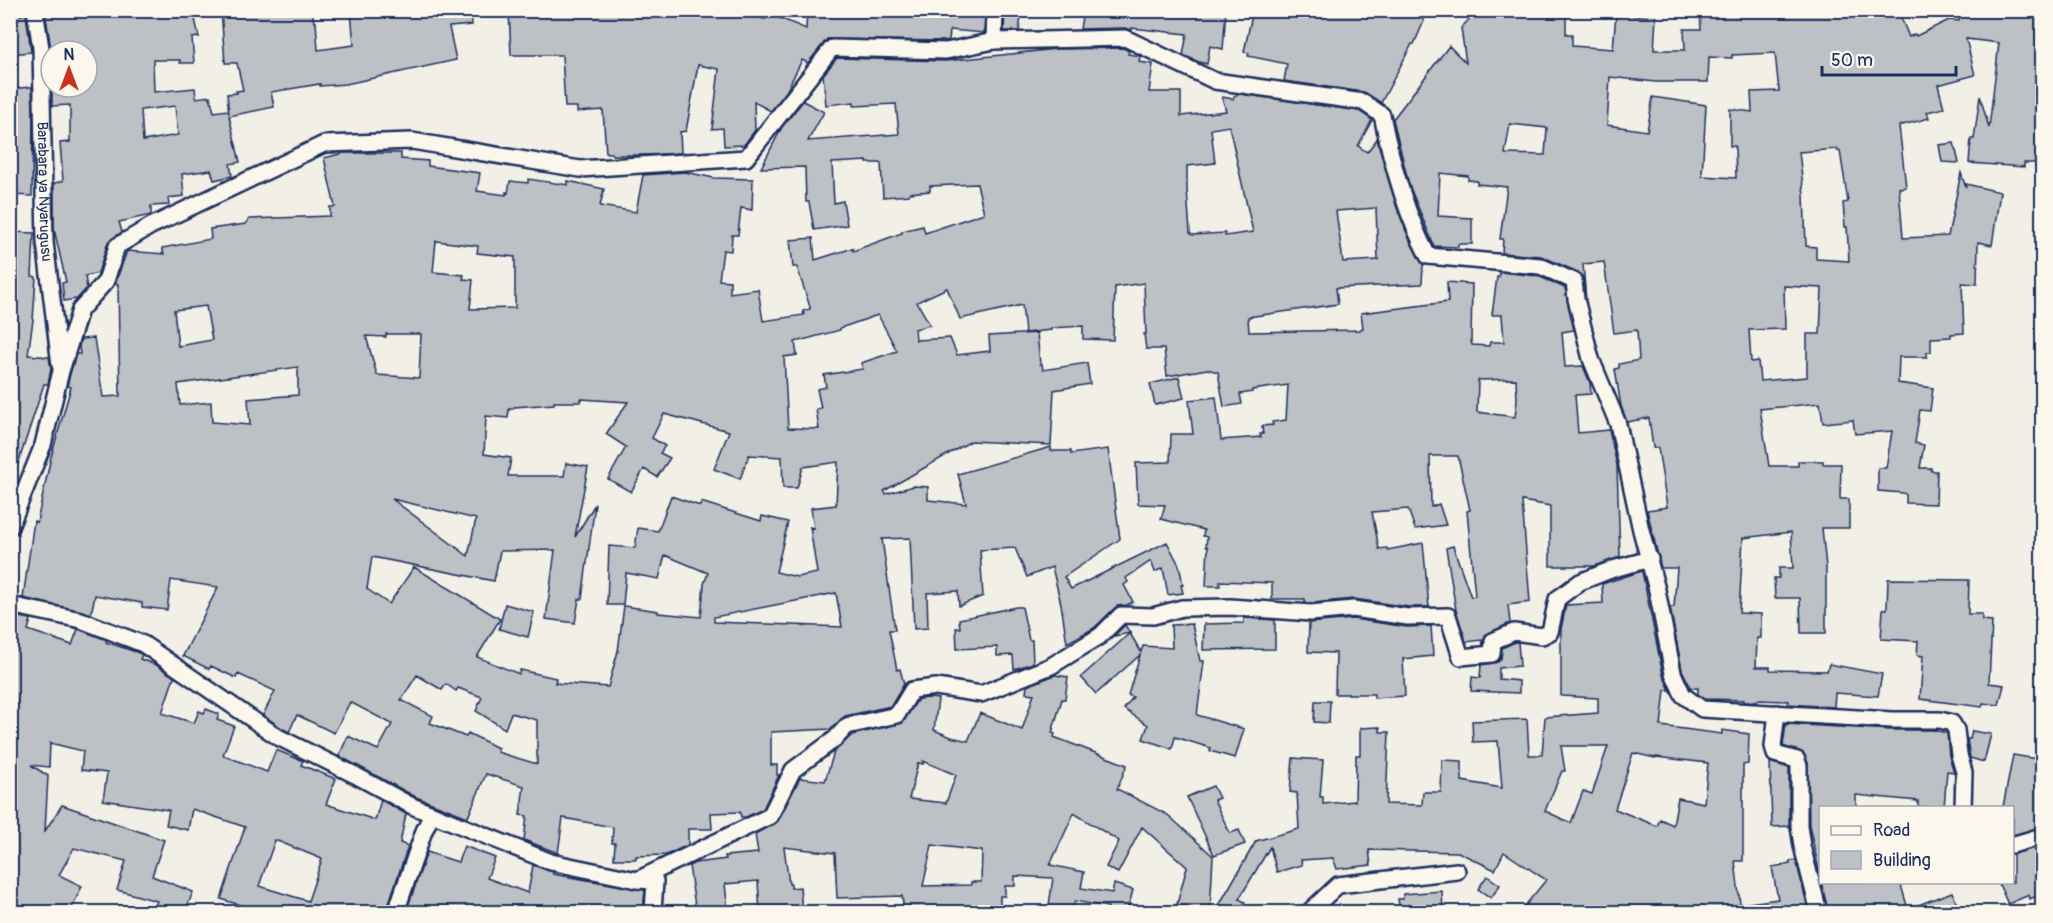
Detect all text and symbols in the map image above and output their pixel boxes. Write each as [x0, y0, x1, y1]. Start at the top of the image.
north arrow [39, 39, 99, 99]
scale bar [1822, 39, 1956, 77]
text: N [64, 45, 75, 65]
text: 50 m [1831, 49, 1873, 72]
street label: Barabara ya Nyarugusu [33, 121, 56, 263]
legend [1819, 806, 2014, 884]
text: Road [1873, 819, 1910, 842]
text: Building [1873, 849, 1931, 872]

